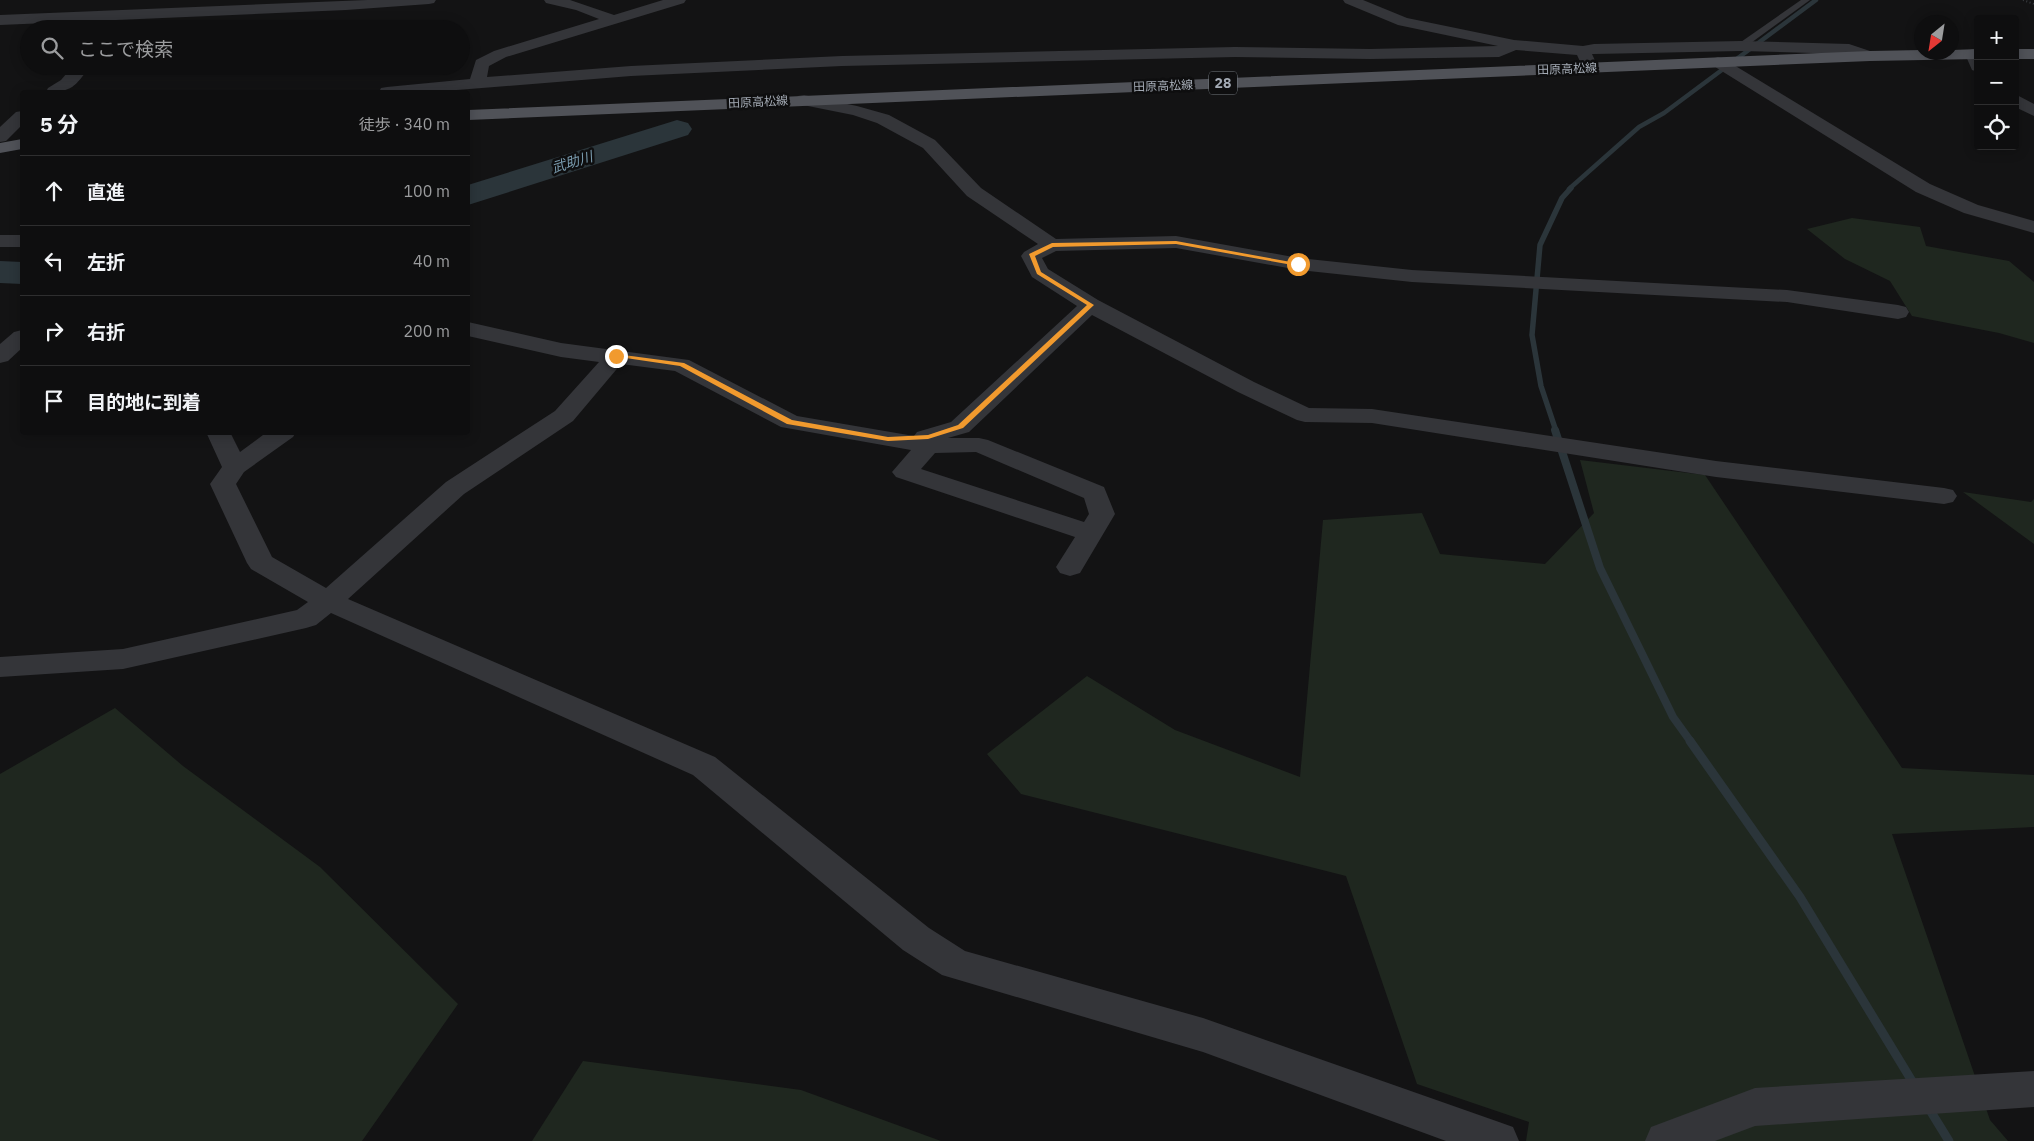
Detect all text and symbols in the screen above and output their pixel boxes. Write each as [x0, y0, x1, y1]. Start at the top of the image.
north arrow [1914, 15, 1959, 60]
map controls [1974, 15, 2019, 150]
button: + [1974, 15, 2019, 60]
search box [20, 20, 470, 75]
icon: search [38, 34, 66, 62]
text: ここで検索 [78, 37, 173, 61]
street label: 田原高松線 [1537, 60, 1597, 77]
button: − [1974, 60, 2019, 105]
road number: 28 [1209, 72, 1237, 95]
street label: 田原高松線 [1133, 77, 1193, 94]
street label: 田原高松線 [728, 92, 788, 111]
button: locate [1974, 105, 2019, 150]
text: 5 分 [40, 110, 79, 138]
text: 徒歩 · 340 m [359, 114, 450, 134]
water label: 武助川 [549, 147, 597, 177]
icon: ahead [40, 177, 68, 205]
text: 直進 [87, 180, 125, 204]
text: 100 m [403, 181, 450, 201]
icon: left [40, 247, 68, 275]
text: 左折 [87, 250, 125, 274]
text: 40 m [413, 251, 450, 271]
route start [1287, 253, 1310, 276]
icon: right [40, 317, 68, 345]
text: 右折 [87, 320, 125, 344]
text: 200 m [403, 321, 450, 341]
route end [605, 345, 628, 368]
icon: arrive [40, 387, 68, 415]
text: 目的地に到着 [87, 390, 201, 414]

